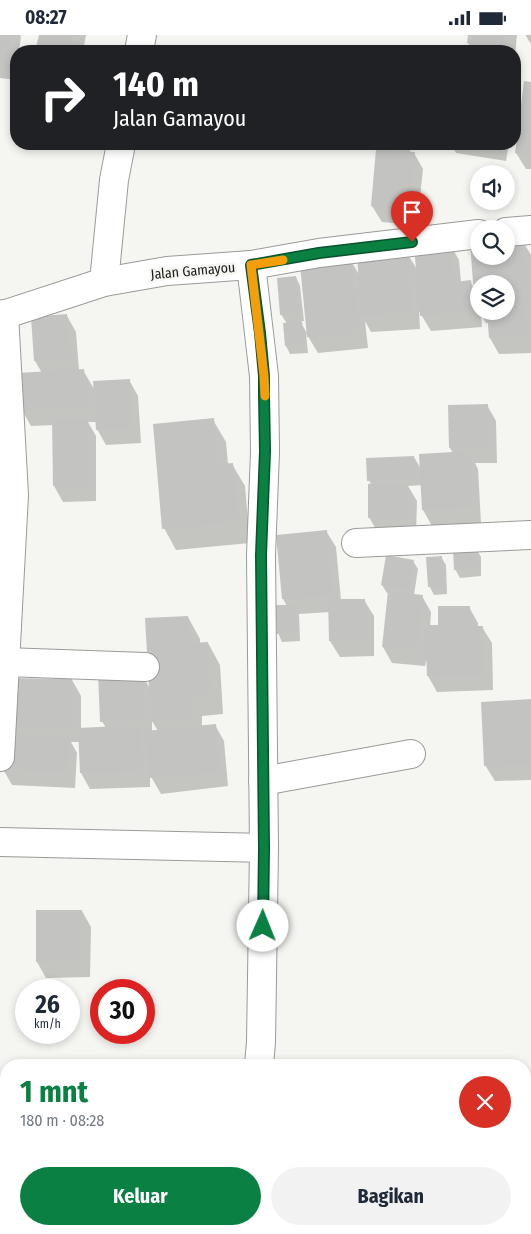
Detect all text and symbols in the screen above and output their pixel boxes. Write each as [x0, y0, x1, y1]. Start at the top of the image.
text: 08:27 [25, 6, 67, 29]
text: 140 m [113, 63, 199, 105]
icon: right [30, 65, 95, 130]
text: Jalan Gamayou [113, 105, 246, 132]
map controls [470, 165, 515, 320]
button: sound [470, 165, 515, 210]
pin [391, 191, 433, 242]
icon: arrive [398, 198, 426, 226]
button: search [470, 220, 515, 265]
street label: Jalan Gamayou [150, 259, 236, 283]
button: layers [470, 275, 515, 320]
position arrow [236, 899, 288, 951]
speed limit sign: 30 [90, 979, 155, 1044]
text: 26 [35, 990, 60, 1020]
text: km/h [34, 1017, 61, 1031]
text: 1 mnt [20, 1074, 88, 1110]
button: close [459, 1076, 511, 1128]
text: 180 m · 08:28 [20, 1111, 104, 1130]
button: Keluar [20, 1167, 261, 1225]
button: Bagikan [271, 1167, 511, 1225]

